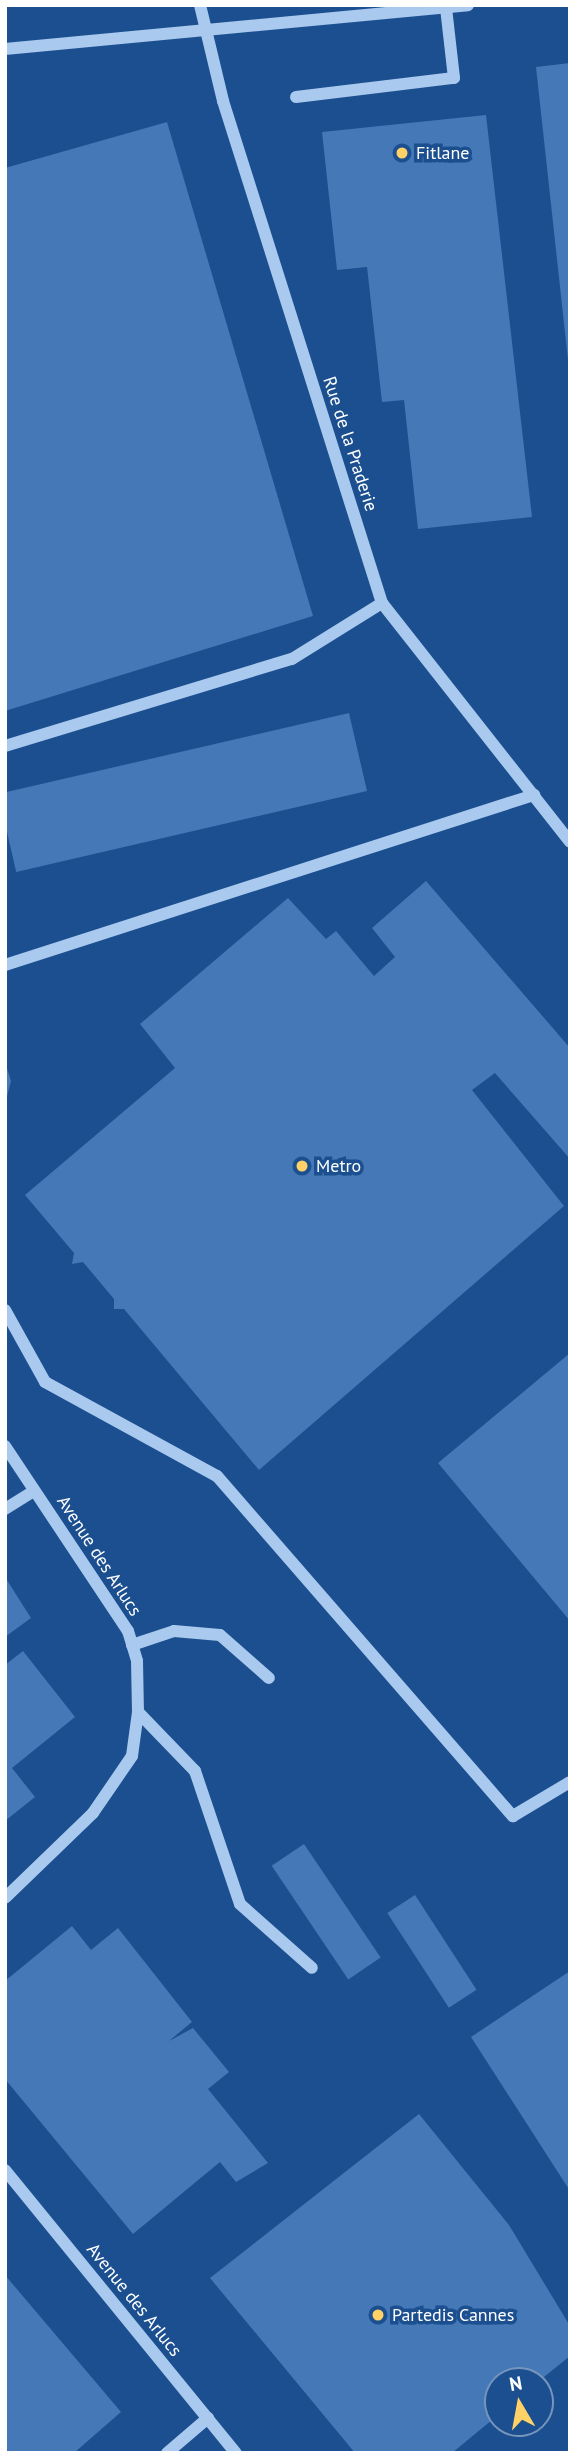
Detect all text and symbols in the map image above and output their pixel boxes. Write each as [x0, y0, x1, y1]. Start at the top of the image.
place label: Fitlane [416, 142, 469, 164]
marker: Fitlane [394, 145, 410, 161]
street label: Rue de la Praderie [318, 374, 382, 514]
place label: Metro [316, 1155, 361, 1177]
marker: Metro [294, 1158, 310, 1174]
street label: Avenue des Arlucs [52, 1492, 146, 1620]
street label: Avenue des Arlucs [82, 2239, 186, 2361]
place label: Partedis Cannes [392, 2304, 514, 2326]
marker: Partedis Cannes [370, 2307, 386, 2323]
north arrow [484, 2367, 554, 2437]
text: N [507, 2370, 524, 2396]

